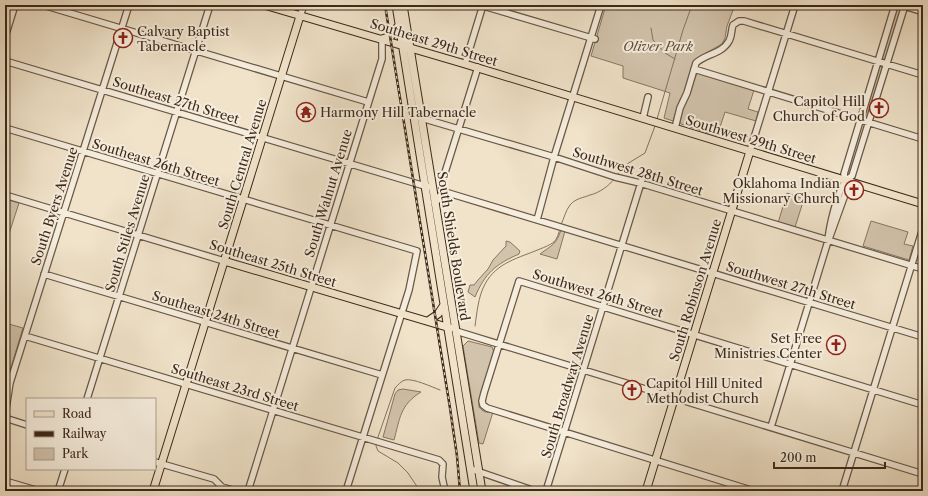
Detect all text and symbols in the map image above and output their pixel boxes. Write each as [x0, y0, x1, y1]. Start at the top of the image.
street label: Southeast 29th Street [368, 15, 500, 69]
place label: Calvary Baptist Tabernacle [137, 23, 230, 54]
church icon: Calvary Baptist Tabernacle [112, 27, 134, 49]
park label: Oliver Park [623, 38, 693, 54]
street label: Southeast 27th Street [111, 73, 241, 127]
place label: Capitol Hill Church of God [773, 93, 865, 124]
street label: South Central Avenue [215, 97, 269, 231]
church icon: Capitol Hill Church of God [868, 97, 890, 119]
temple icon: Harmony Hill Tabernacle [295, 101, 317, 123]
place label: Harmony Hill Tabernacle [320, 104, 476, 120]
street label: Southwest 29th Street [684, 112, 819, 167]
street label: South Walnut Avenue [301, 127, 355, 259]
street label: Southeast 26th Street [90, 135, 222, 189]
street label: Southwest 28th Street [571, 144, 706, 199]
street label: South Byers Avenue [27, 145, 81, 267]
street label: South Shields Boulevard [434, 170, 474, 322]
street label: South Stiles Avenue [101, 172, 153, 294]
place label: Oklahoma Indian Missionary Church [722, 175, 840, 206]
church icon: Oklahoma Indian Missionary Church [843, 179, 865, 201]
street label: South Robinson Avenue [666, 217, 724, 363]
street label: Southeast 25th Street [208, 236, 339, 290]
street label: Southwest 27th Street [724, 258, 858, 312]
street label: Southwest 26th Street [531, 266, 666, 321]
street label: Southeast 24th Street [150, 287, 282, 341]
street label: South Broadway Avenue [537, 312, 597, 460]
place label: Set Free Ministries Center [714, 330, 823, 361]
church icon: Set Free Ministries Center [825, 334, 847, 356]
street label: Southeast 23rd Street [169, 360, 301, 414]
place label: Capitol Hill United Methodist Church [646, 375, 763, 406]
church icon: Capitol Hill United Methodist Church [621, 379, 643, 401]
legend [26, 398, 156, 470]
text: Road [62, 406, 92, 421]
text: Railway [62, 426, 107, 441]
scale bar [774, 444, 885, 470]
text: Park [62, 446, 89, 461]
text: 200 m [780, 450, 817, 465]

